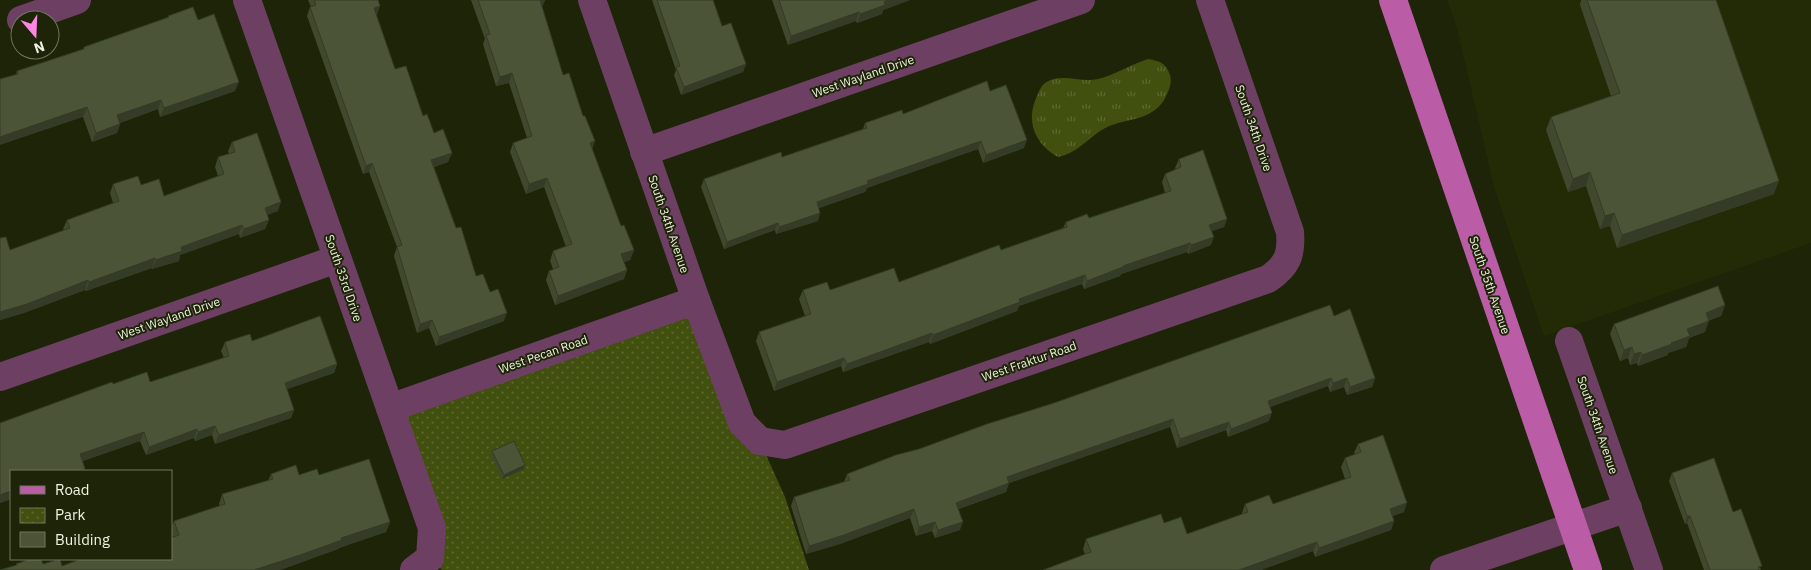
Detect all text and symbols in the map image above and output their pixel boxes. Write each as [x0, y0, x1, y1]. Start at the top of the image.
north arrow [10, 10, 60, 60]
text: N [32, 37, 47, 57]
street label: West Wayland Drive [810, 51, 916, 101]
street label: South 34th Drive [1232, 83, 1276, 174]
street label: South 34th Avenue [645, 173, 693, 275]
street label: South 33rd Drive [322, 233, 366, 324]
street label: South 35th Avenue [1466, 234, 1514, 336]
street label: West Wayland Drive [116, 293, 222, 343]
street label: West Pecan Road [496, 332, 590, 376]
street label: West Fraktur Road [980, 338, 1078, 384]
street label: South 34th Avenue [1574, 374, 1622, 476]
legend [10, 470, 172, 560]
text: Road [55, 480, 90, 499]
text: Park [55, 505, 85, 524]
text: Building [55, 530, 110, 549]

